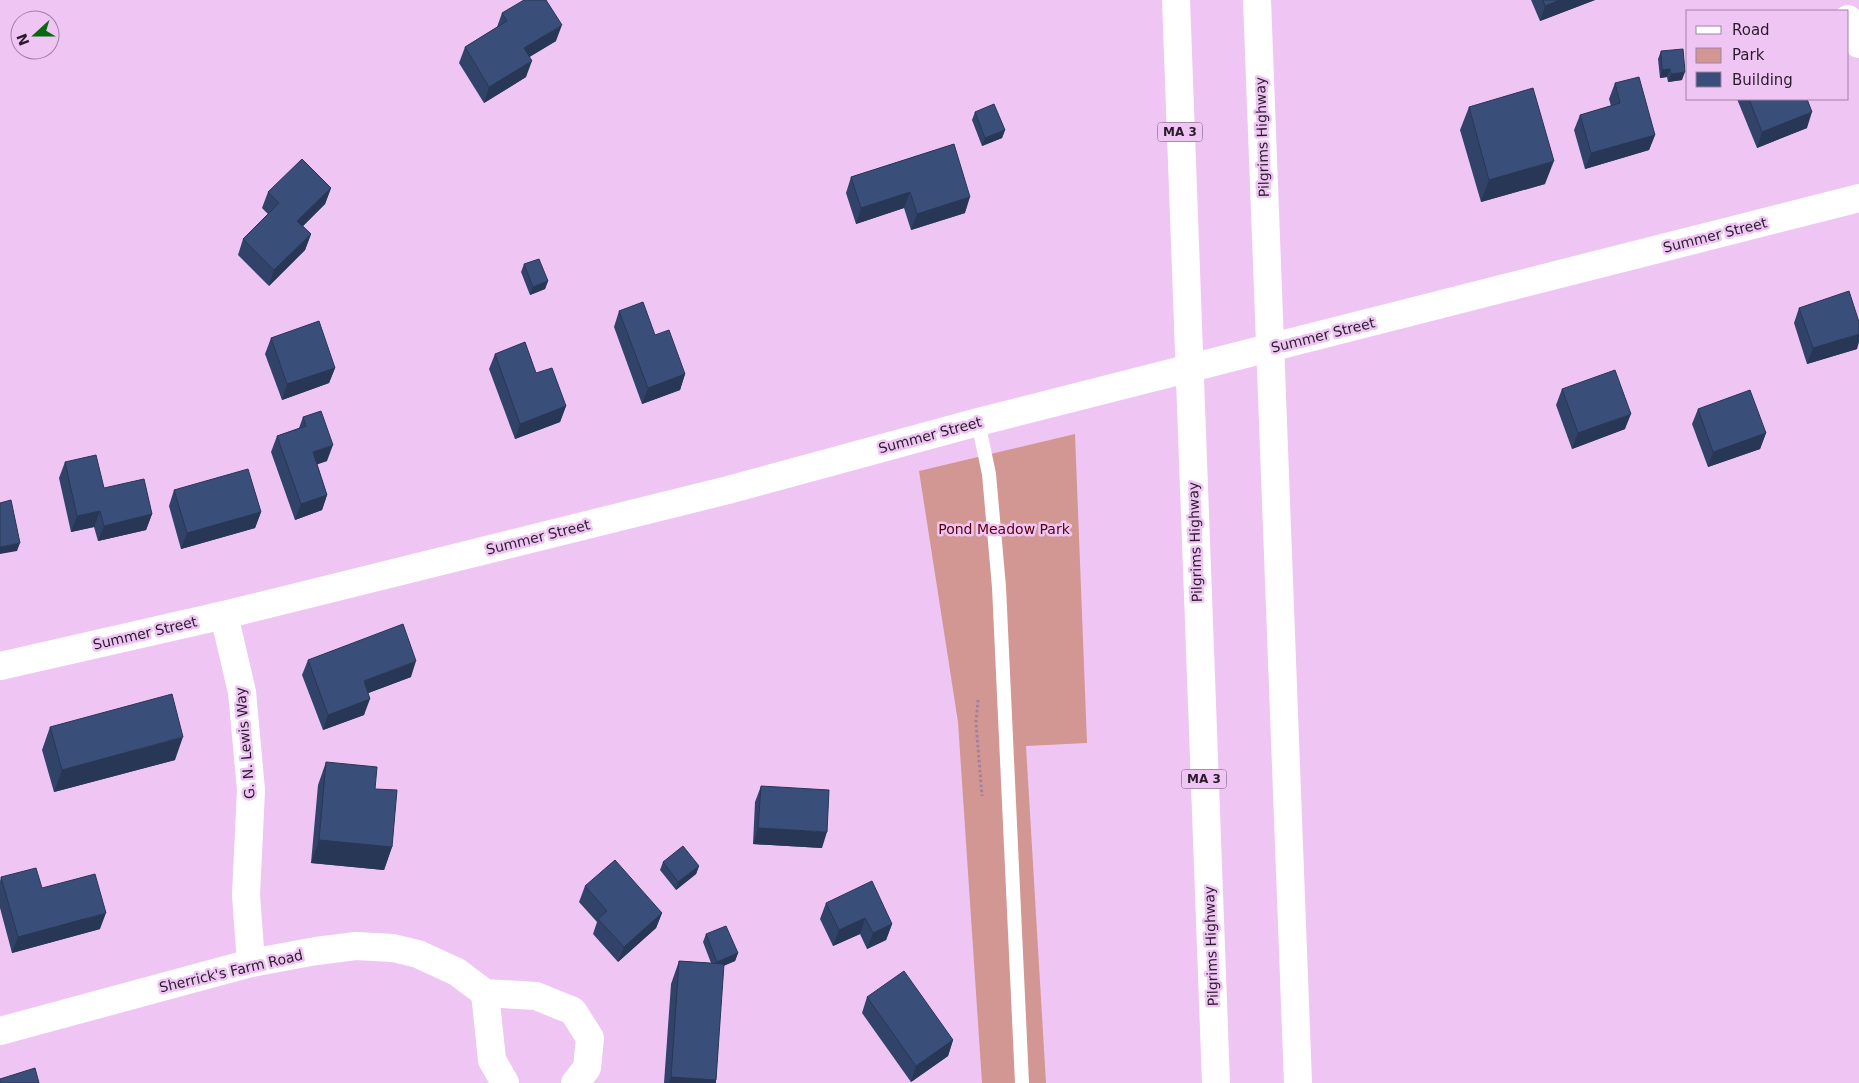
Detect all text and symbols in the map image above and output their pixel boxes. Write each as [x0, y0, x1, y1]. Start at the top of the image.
north arrow [10, 10, 60, 60]
legend [1686, 10, 1849, 100]
text: Road [1732, 21, 1770, 39]
text: N [13, 31, 32, 48]
text: Park [1732, 46, 1765, 64]
text: Building [1732, 71, 1793, 89]
street label: Pilgrims Highway [1252, 77, 1272, 197]
road number: MA 3 [1158, 122, 1202, 142]
street label: Summer Street [1661, 214, 1769, 256]
street label: Summer Street [1269, 314, 1377, 356]
street label: Summer Street [877, 413, 984, 456]
street label: Pilgrims Highway [1185, 482, 1205, 602]
street label: Summer Street [484, 516, 592, 558]
park label: Pond Meadow Park [938, 521, 1071, 537]
street label: Summer Street [91, 613, 199, 653]
street label: G. N. Lewis Way [232, 686, 258, 800]
road number: MA 3 [1182, 770, 1226, 789]
street label: Pilgrims Highway [1201, 886, 1221, 1006]
street label: Sherrick's Farm Road [158, 947, 304, 995]

